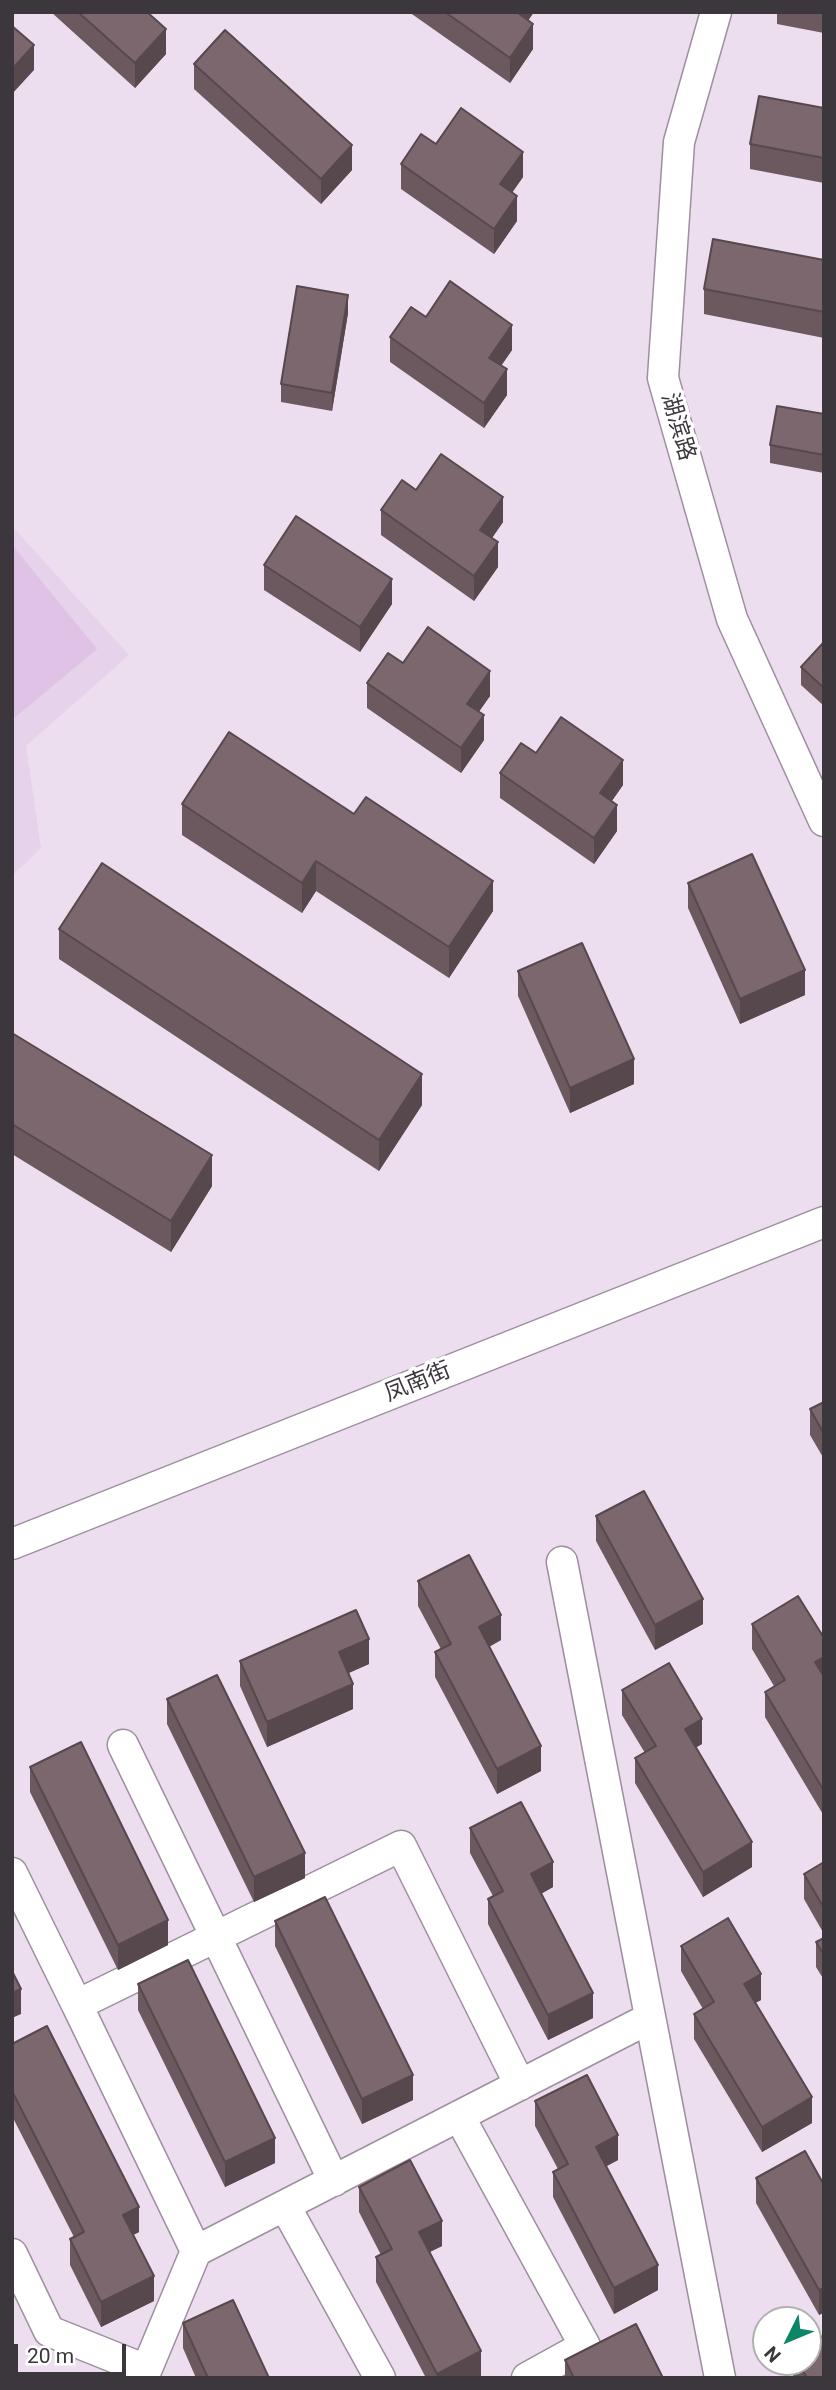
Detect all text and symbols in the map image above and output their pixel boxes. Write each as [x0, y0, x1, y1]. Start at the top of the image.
street label: 湖滨路 [654, 390, 700, 464]
street label: 凤南街 [381, 1357, 455, 1409]
north arrow [752, 2306, 822, 2376]
scale bar [18, 2330, 130, 2374]
text: N [760, 2342, 786, 2367]
text: 20 m [27, 2344, 74, 2368]

